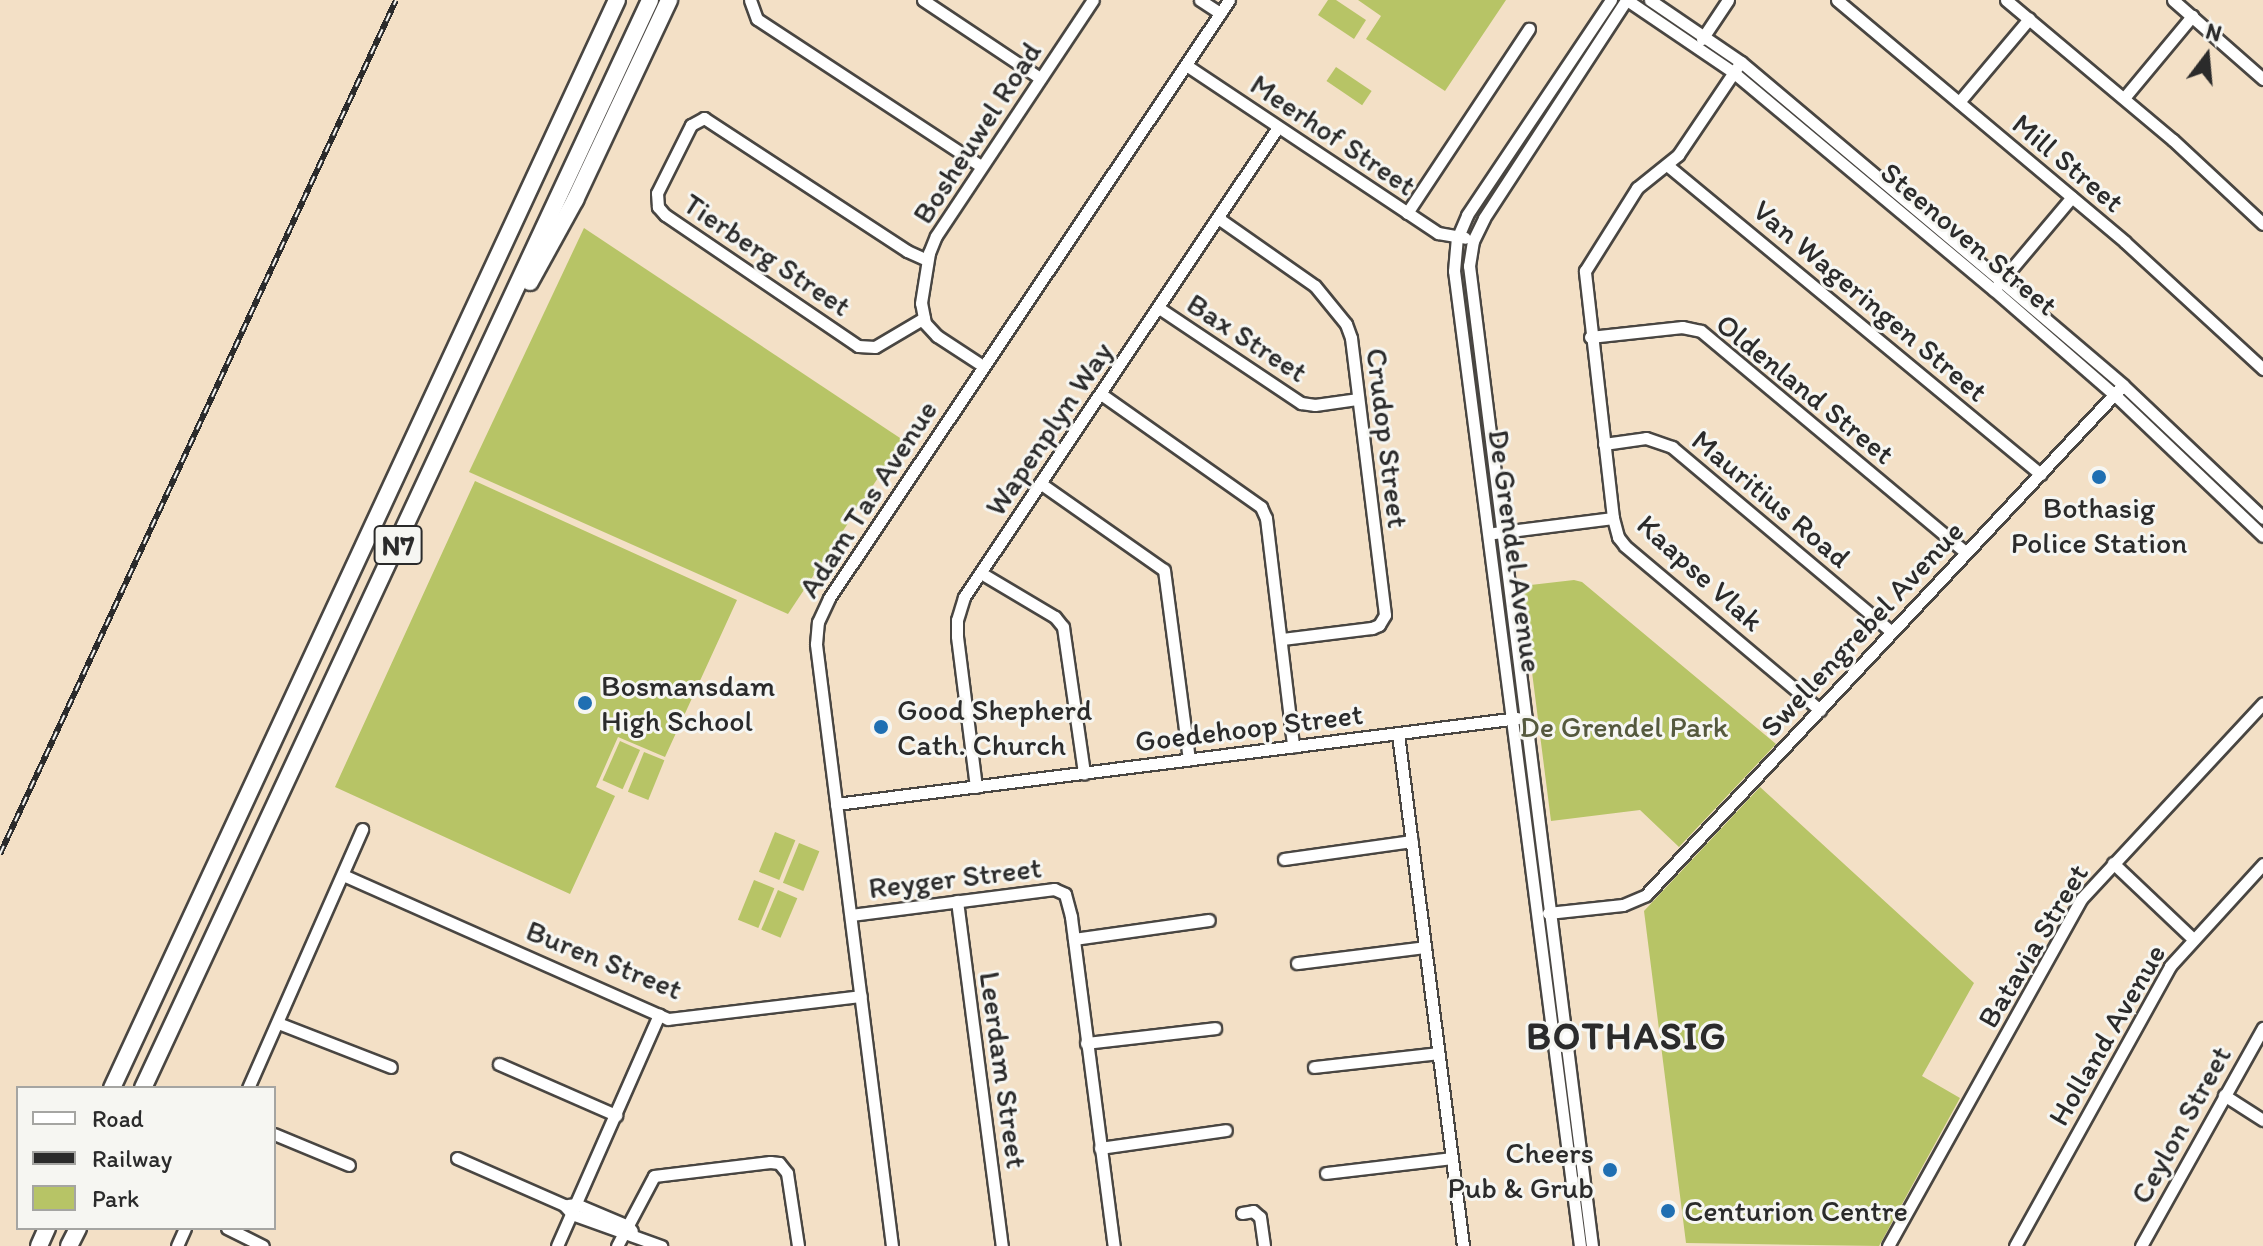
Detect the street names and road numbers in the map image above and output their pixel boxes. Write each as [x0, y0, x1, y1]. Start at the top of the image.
street label: Bosheuwel Road [905, 36, 1049, 230]
street label: Meerhof Street [1243, 66, 1423, 204]
street label: Mill Street [2005, 106, 2131, 220]
street label: Steenoven Street [1874, 155, 2064, 323]
street label: Tierberg Street [676, 186, 858, 324]
street label: Van Wageringen Street [1746, 193, 1994, 409]
street label: Bax Street [1180, 286, 1314, 390]
street label: Oldenland Street [1708, 306, 1902, 472]
street label: Wapenplyn Way [977, 335, 1121, 523]
street label: Crudop Street [1358, 346, 1416, 530]
street label: Adam Tas Avenue [791, 395, 945, 603]
street label: Mauritius Road [1685, 422, 1857, 576]
street label: De Grendel Avenue [1480, 428, 1550, 674]
street label: Kaapse Vlak [1630, 507, 1770, 639]
street label: Swellengrebel Avenue [1753, 514, 1971, 744]
road number: N7 [372, 521, 424, 569]
street label: Goedehoop Street [1133, 696, 1365, 760]
street label: Reyger Street [867, 850, 1043, 906]
street label: Batavia Street [1970, 858, 2096, 1034]
street label: Buren Street [521, 913, 687, 1007]
street label: Holland Avenue [2041, 939, 2173, 1131]
street label: Leerdam Street [971, 969, 1035, 1171]
street label: Ceylon Street [2123, 1040, 2239, 1210]

